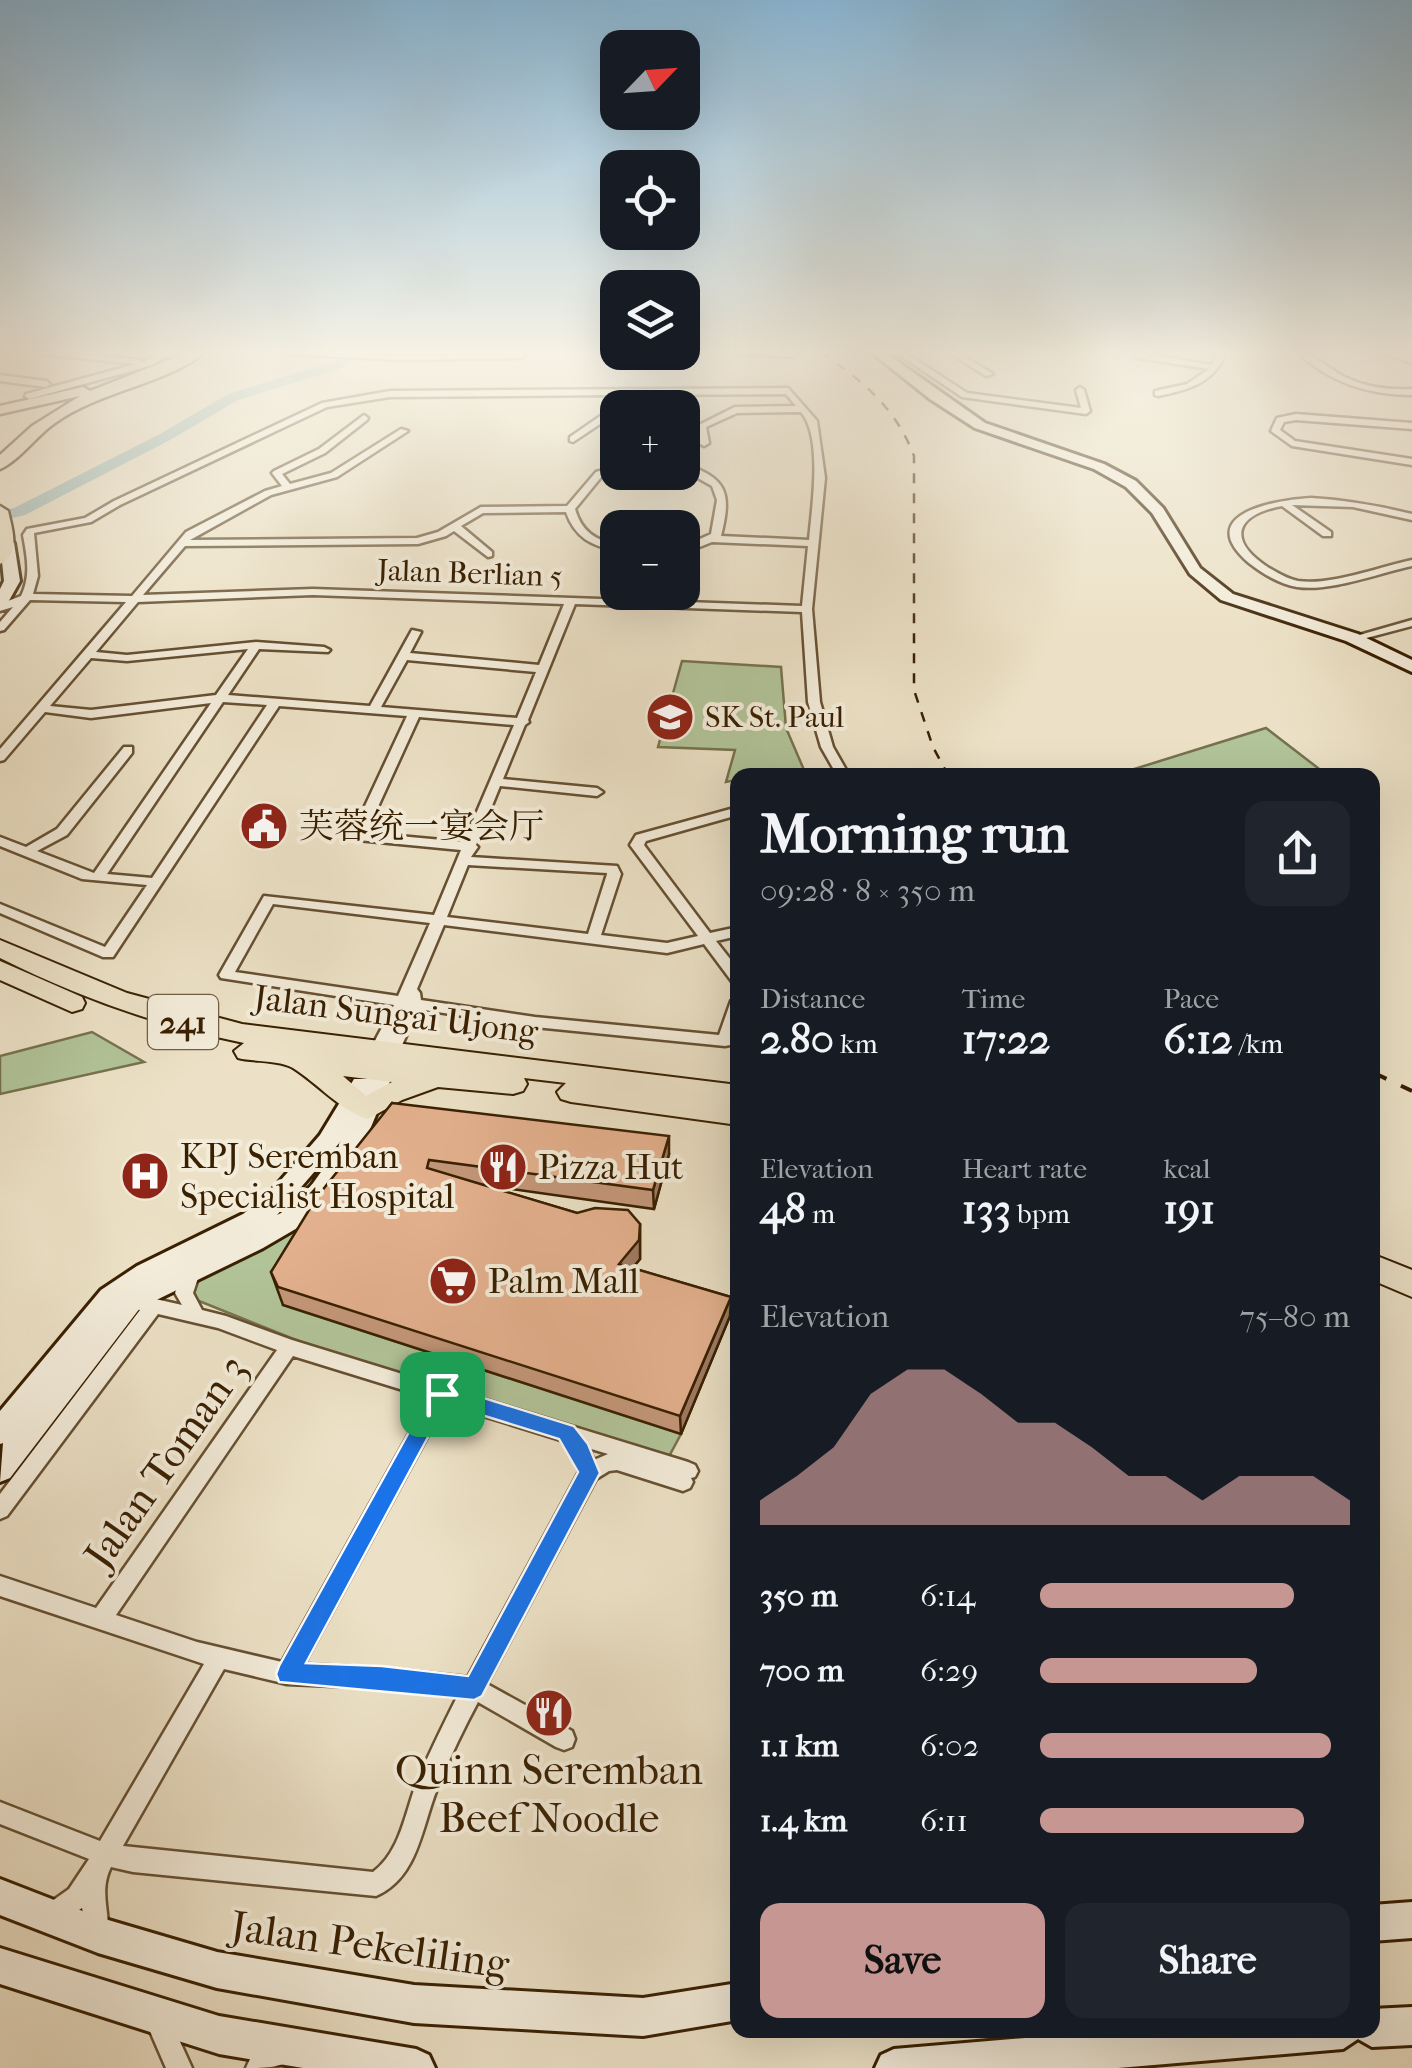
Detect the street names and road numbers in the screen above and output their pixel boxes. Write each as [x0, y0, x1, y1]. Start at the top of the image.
street label: Jalan Berlian 5 [375, 553, 563, 594]
street label: Jalan Sungai Ujong [249, 976, 540, 1052]
road number: 241 [148, 995, 218, 1049]
street label: Jalan Toman 3 [73, 1346, 258, 1580]
street label: Jalan Pekeliling [225, 1901, 513, 1989]

